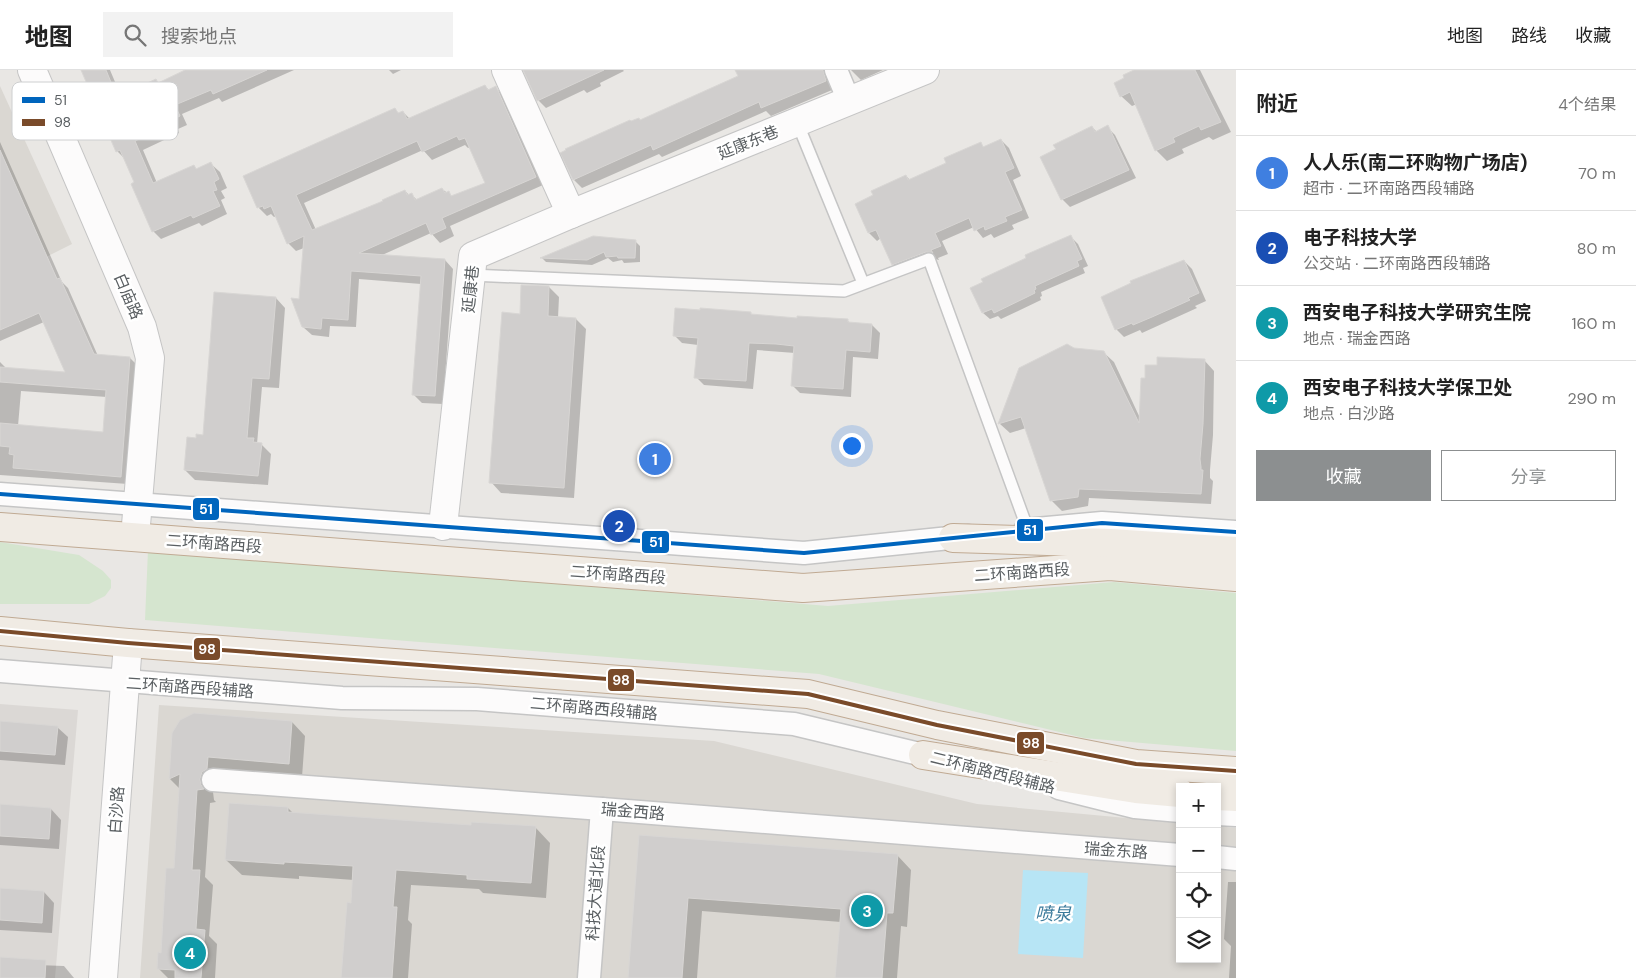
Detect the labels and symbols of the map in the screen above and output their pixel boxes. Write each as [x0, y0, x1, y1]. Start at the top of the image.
legend [12, 82, 178, 140]
text: 51 [54, 91, 67, 109]
text: 98 [54, 113, 71, 131]
street label: 延康东巷 [715, 121, 782, 164]
street label: 延康巷 [458, 264, 483, 314]
street label: 白庙路 [109, 270, 148, 322]
your location [839, 433, 865, 459]
pin: 1 [639, 440, 671, 478]
line badge: 51 [192, 497, 220, 521]
text: 51 [199, 500, 213, 518]
pin: 2 [603, 507, 635, 545]
line badge: 51 [1016, 518, 1044, 542]
text: 51 [1023, 521, 1037, 539]
street label: 二环南路西段 [165, 530, 263, 557]
line badge: 51 [641, 530, 670, 554]
text: 51 [649, 533, 663, 551]
street label: 二环南路西段 [973, 559, 1071, 586]
street label: 二环南路西段 [569, 561, 667, 588]
line badge: 98 [193, 637, 221, 661]
text: 98 [198, 640, 216, 658]
line badge: 98 [607, 668, 635, 692]
text: 98 [612, 671, 630, 689]
street label: 二环南路西段辅路 [125, 673, 255, 702]
street label: 二环南路西段辅路 [529, 692, 659, 725]
line badge: 98 [1016, 731, 1045, 755]
text: 98 [1022, 734, 1040, 752]
street label: 二环南路西段辅路 [928, 747, 1058, 798]
street label: 白沙路 [104, 785, 129, 835]
street label: 瑞金西路 [600, 798, 666, 825]
street label: 瑞金东路 [1083, 838, 1149, 863]
street label: 科技大道北段 [582, 844, 609, 942]
pin: 3 [851, 892, 883, 930]
water label: 喷泉 [1035, 902, 1072, 926]
pin: 4 [174, 934, 206, 972]

